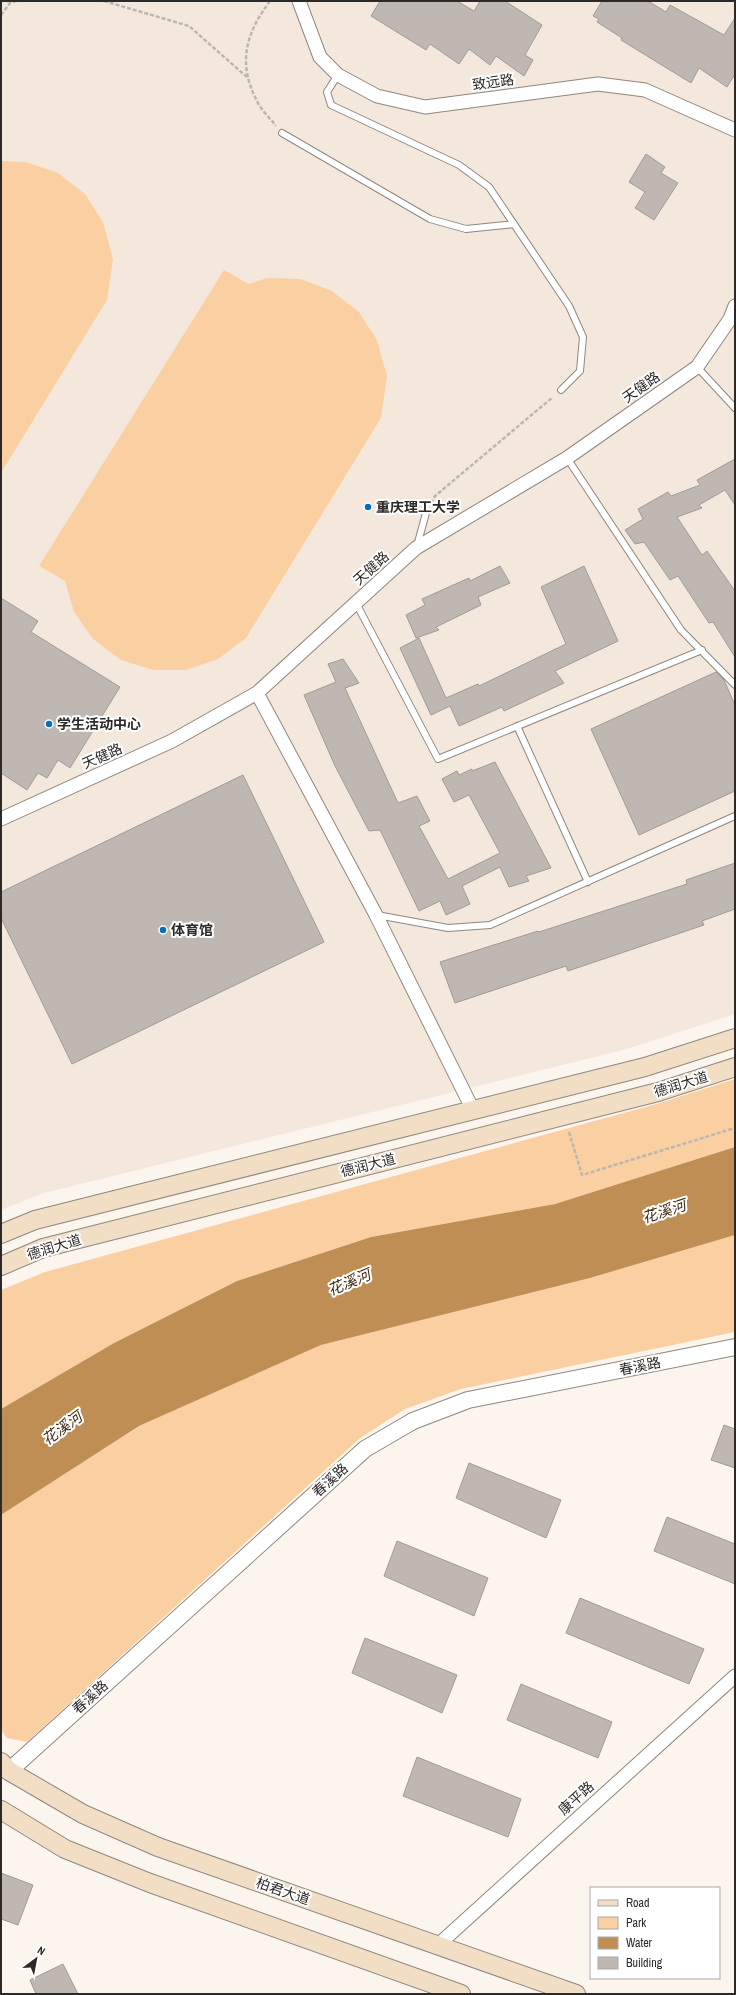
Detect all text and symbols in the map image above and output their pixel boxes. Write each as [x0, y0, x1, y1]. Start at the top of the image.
street label: 致远路 [471, 70, 515, 94]
street label: 天健路 [619, 368, 663, 406]
place label: 重庆理工大学 [376, 498, 460, 516]
marker: 重庆理工大学 [363, 502, 373, 512]
street label: 天健路 [349, 547, 393, 589]
place label: 学生活动中心 [57, 715, 141, 733]
marker: 学生活动中心 [44, 719, 54, 729]
street label: 天健路 [79, 739, 125, 773]
place label: 体育馆 [171, 921, 213, 939]
marker: 体育馆 [158, 925, 168, 935]
street label: 德润大道 [652, 1067, 710, 1101]
street label: 德润大道 [339, 1149, 397, 1181]
water label: 花溪河 [639, 1193, 691, 1228]
street label: 德润大道 [25, 1230, 83, 1264]
water label: 花溪河 [324, 1262, 377, 1300]
street label: 春溪路 [618, 1353, 662, 1379]
water label: 花溪河 [38, 1405, 89, 1450]
street label: 春溪路 [308, 1459, 352, 1501]
street label: 春溪路 [68, 1676, 112, 1718]
street label: 康平路 [554, 1777, 598, 1819]
street label: 柏君大道 [254, 1873, 312, 1909]
legend [590, 1887, 720, 1979]
text: Road [626, 1895, 650, 1911]
text: Park [626, 1915, 646, 1931]
text: Water [626, 1935, 653, 1951]
north arrow [16, 1939, 56, 1979]
text: N [35, 1943, 48, 1958]
text: Building [626, 1955, 663, 1971]

